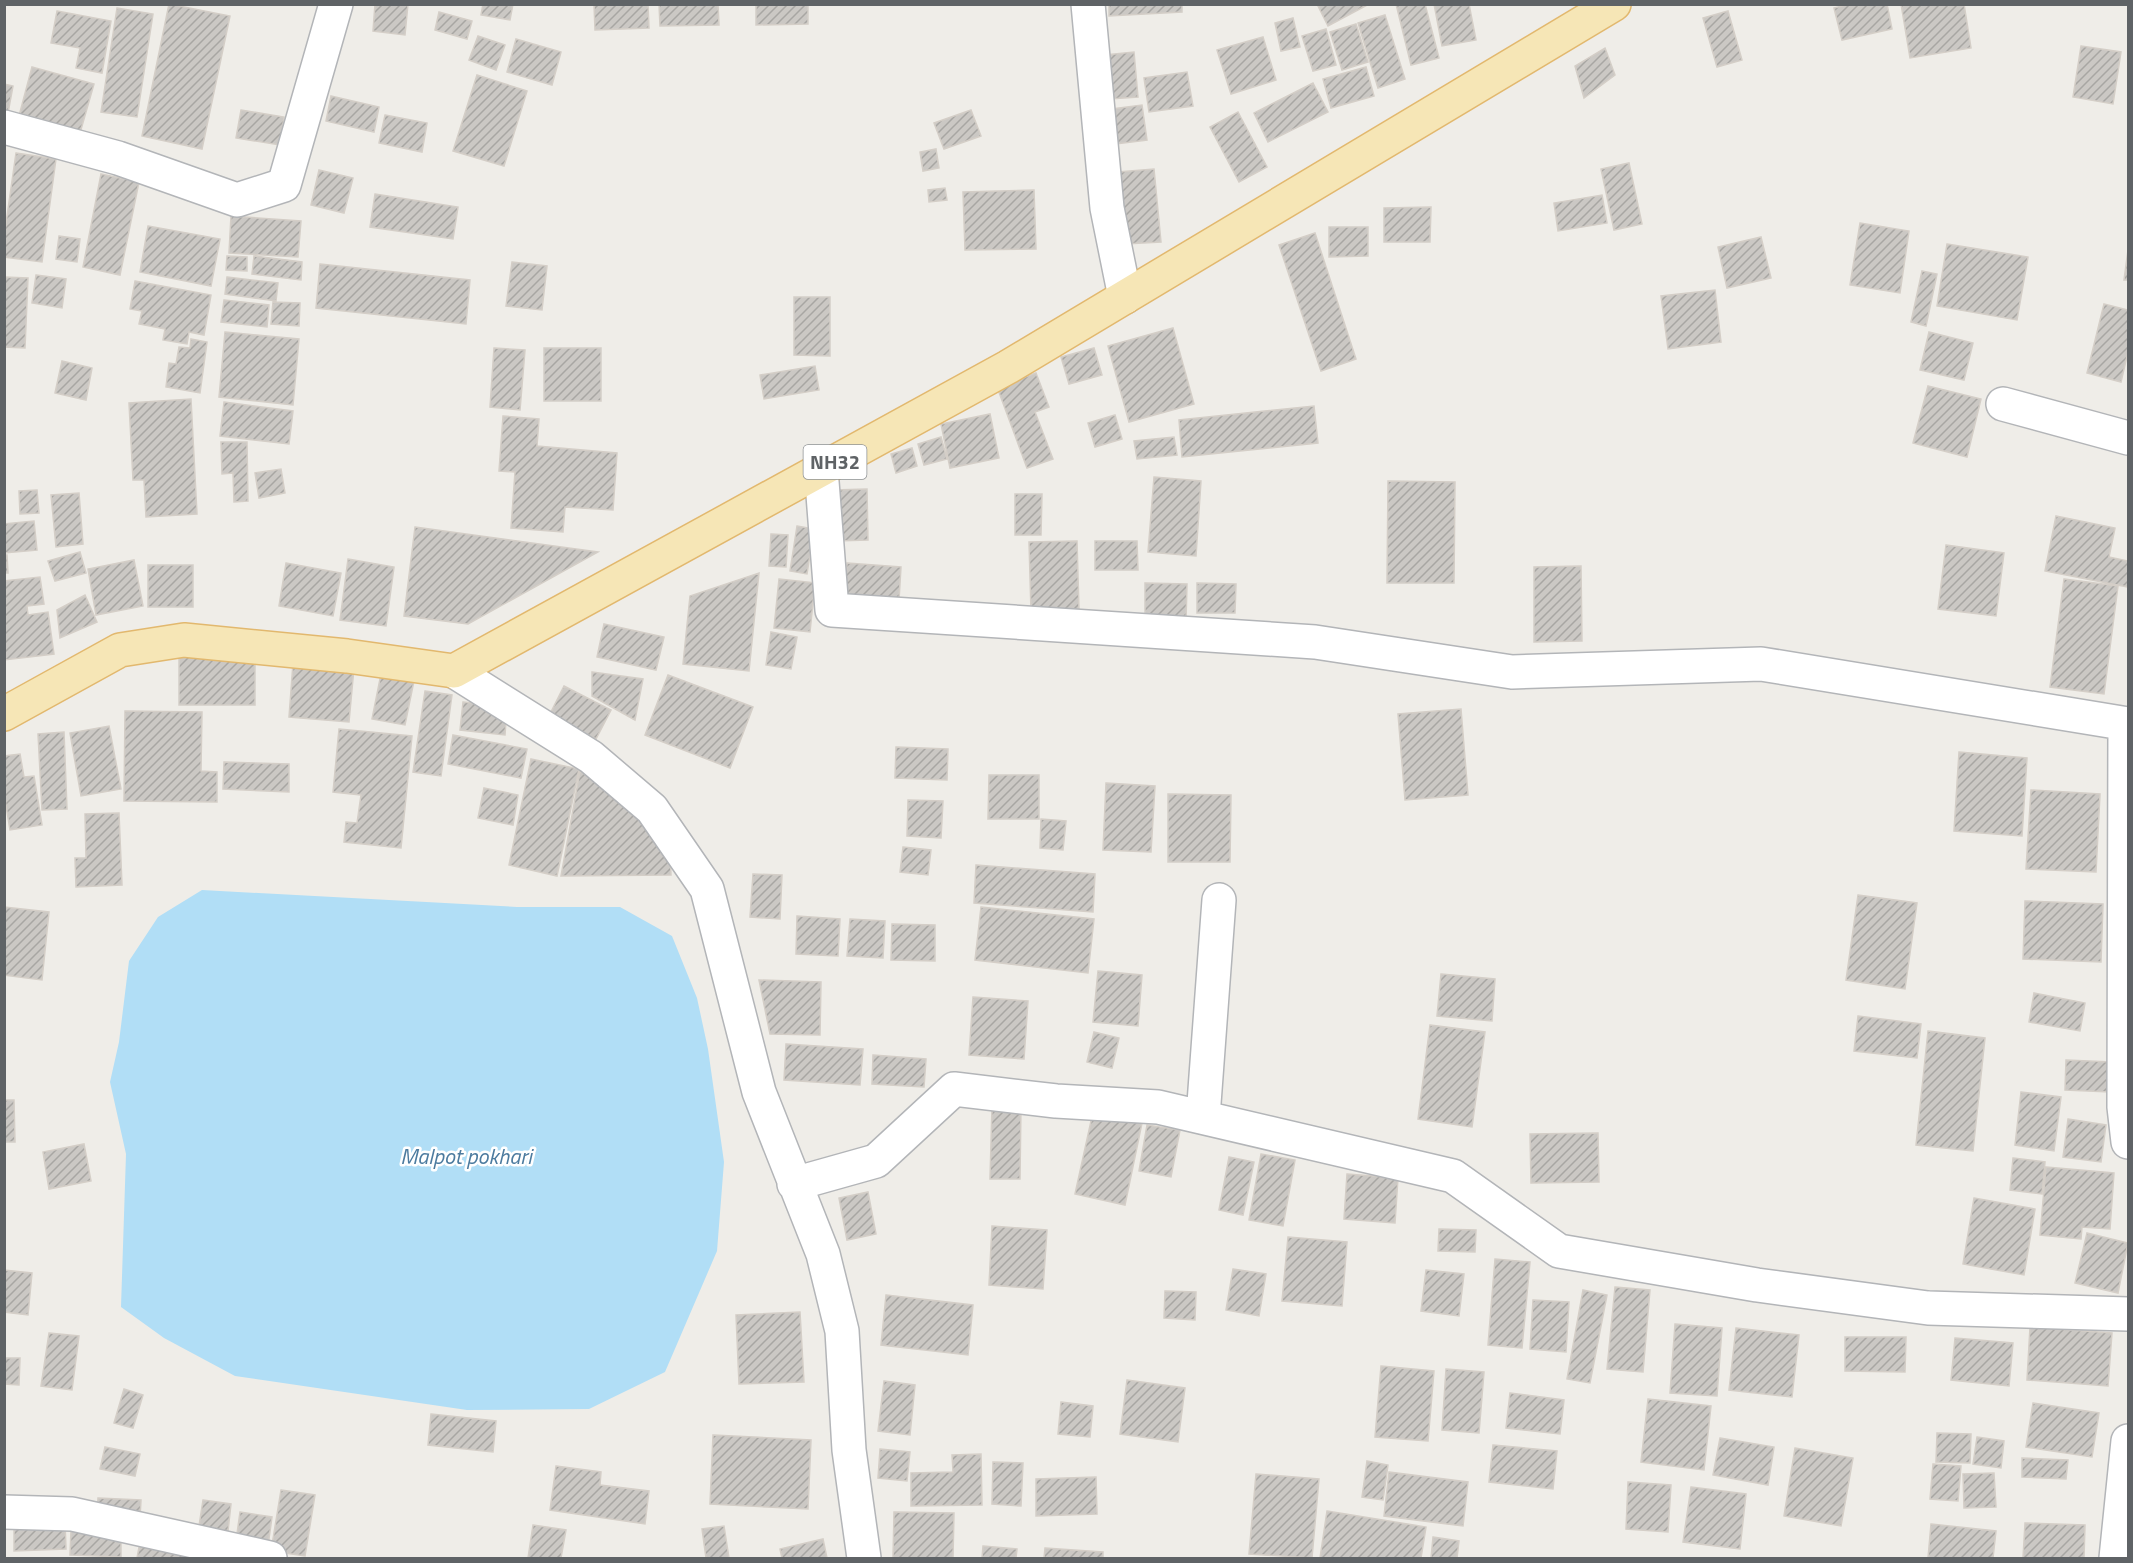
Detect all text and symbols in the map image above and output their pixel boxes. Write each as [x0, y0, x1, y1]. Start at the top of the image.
road number: NH32 [804, 445, 866, 479]
water label: Malpot pokhari [400, 1139, 534, 1173]

